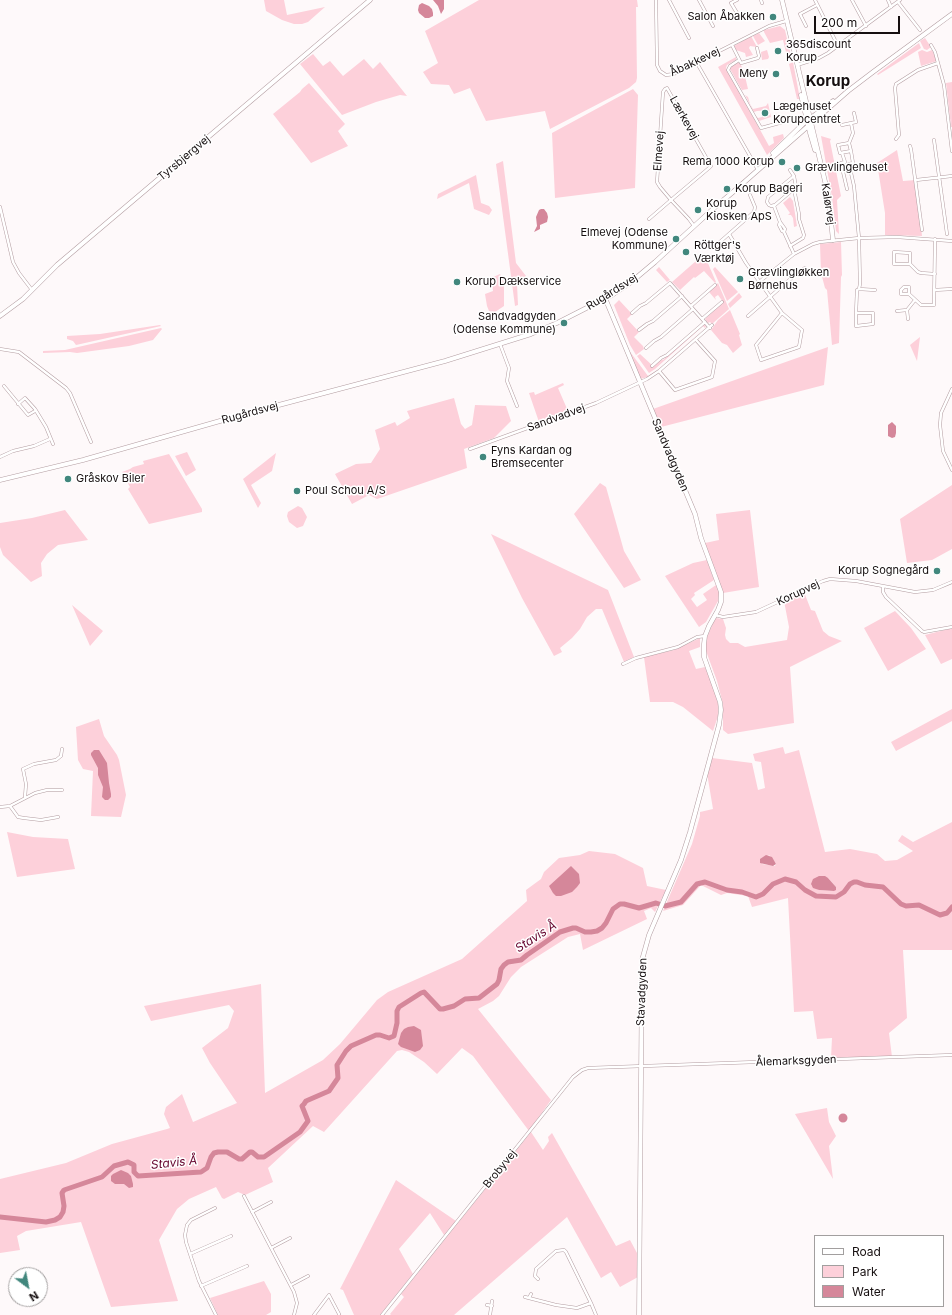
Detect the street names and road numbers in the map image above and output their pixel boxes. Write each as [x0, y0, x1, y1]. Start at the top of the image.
street label: Åbakkevej [668, 45, 722, 79]
street label: Lærkevej [667, 94, 701, 142]
street label: Elmevej [651, 131, 667, 171]
street label: Tyrsbjergvej [155, 132, 213, 184]
street label: Kalørvej [818, 182, 838, 226]
street label: Rugårdsvej [584, 271, 640, 313]
street label: Rugårdsvej [220, 399, 280, 427]
street label: Sandvadvej [525, 401, 587, 435]
street label: Sandvadgyden [649, 417, 691, 493]
street label: Korupvej [774, 577, 822, 609]
street label: Stavadgyden [634, 958, 650, 1026]
street label: Ålemarksgyden [755, 1053, 837, 1069]
street label: Brobyvej [481, 1147, 519, 1191]

